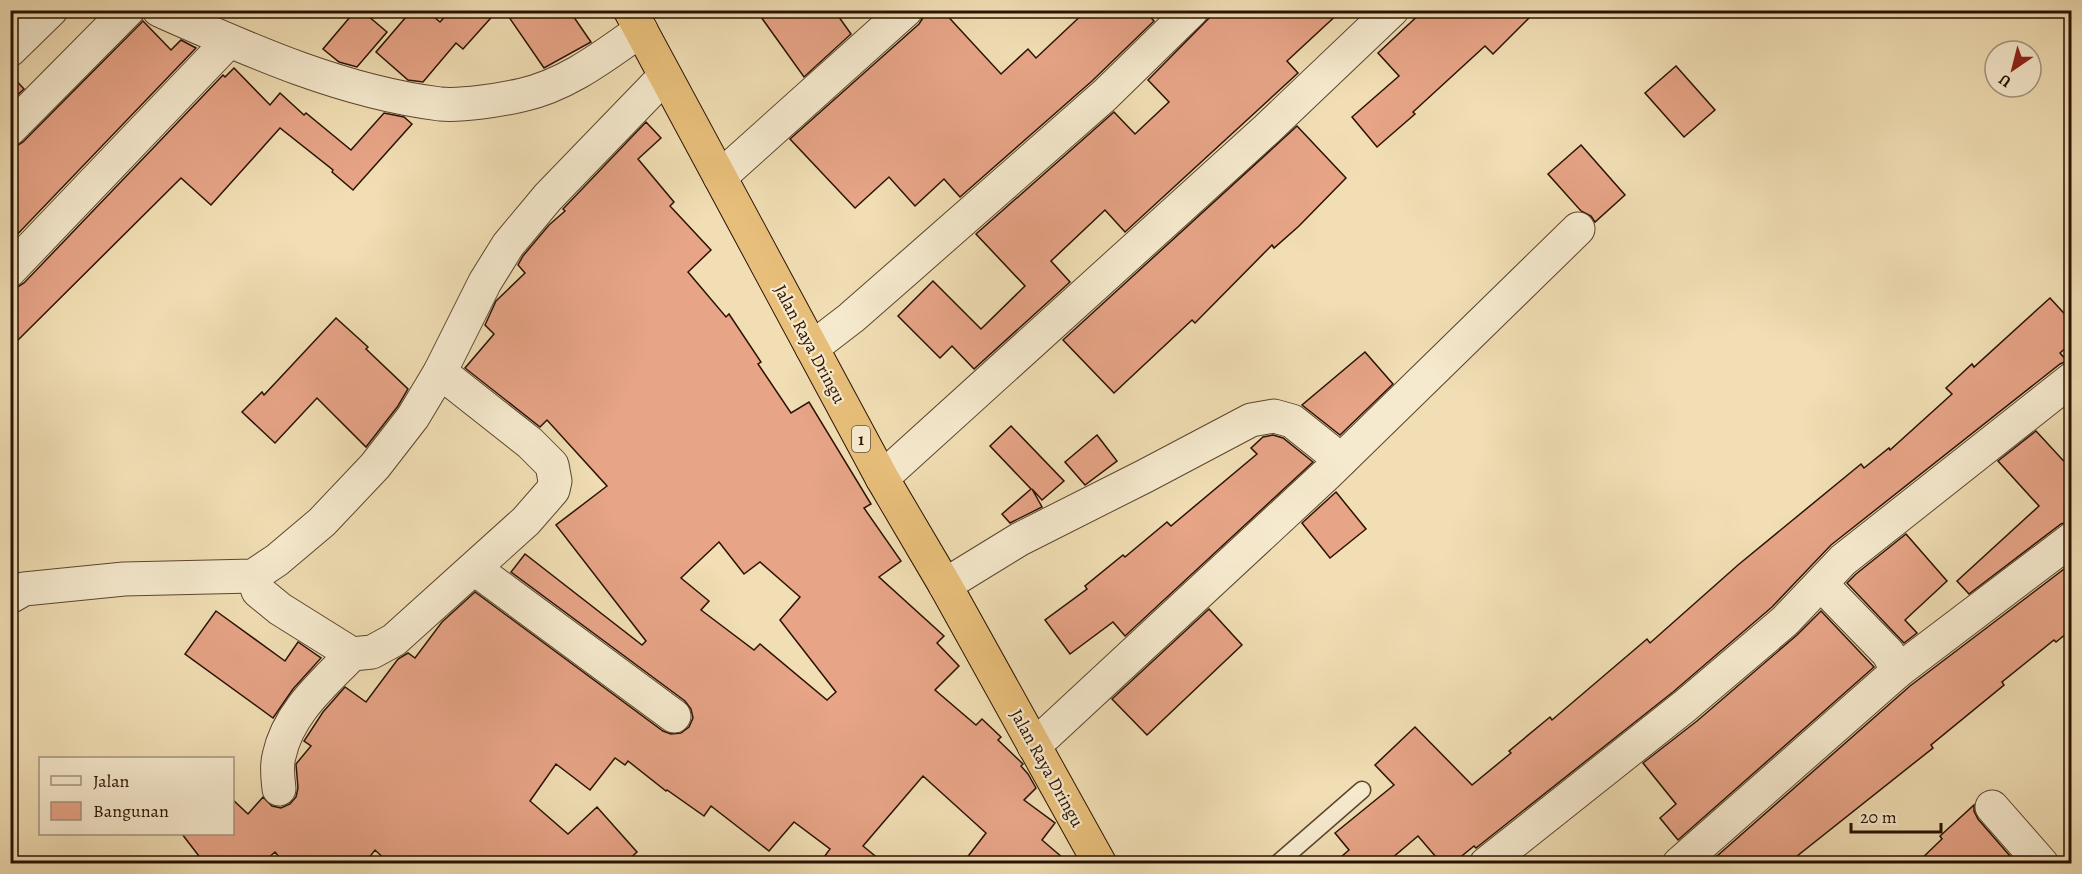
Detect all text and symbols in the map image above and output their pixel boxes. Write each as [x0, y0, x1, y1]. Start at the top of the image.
north arrow [1983, 39, 2043, 99]
text: U [1994, 68, 2016, 92]
street label: Jalan Raya Dringu [769, 280, 852, 408]
road number: 1 [852, 426, 870, 452]
street label: Jalan Raya Dringu [1005, 705, 1090, 832]
legend [39, 757, 234, 835]
text: Jalan [93, 769, 130, 793]
scale bar [1851, 796, 1941, 834]
text: Bangunan [93, 799, 169, 823]
text: 20 m [1860, 805, 1897, 829]

